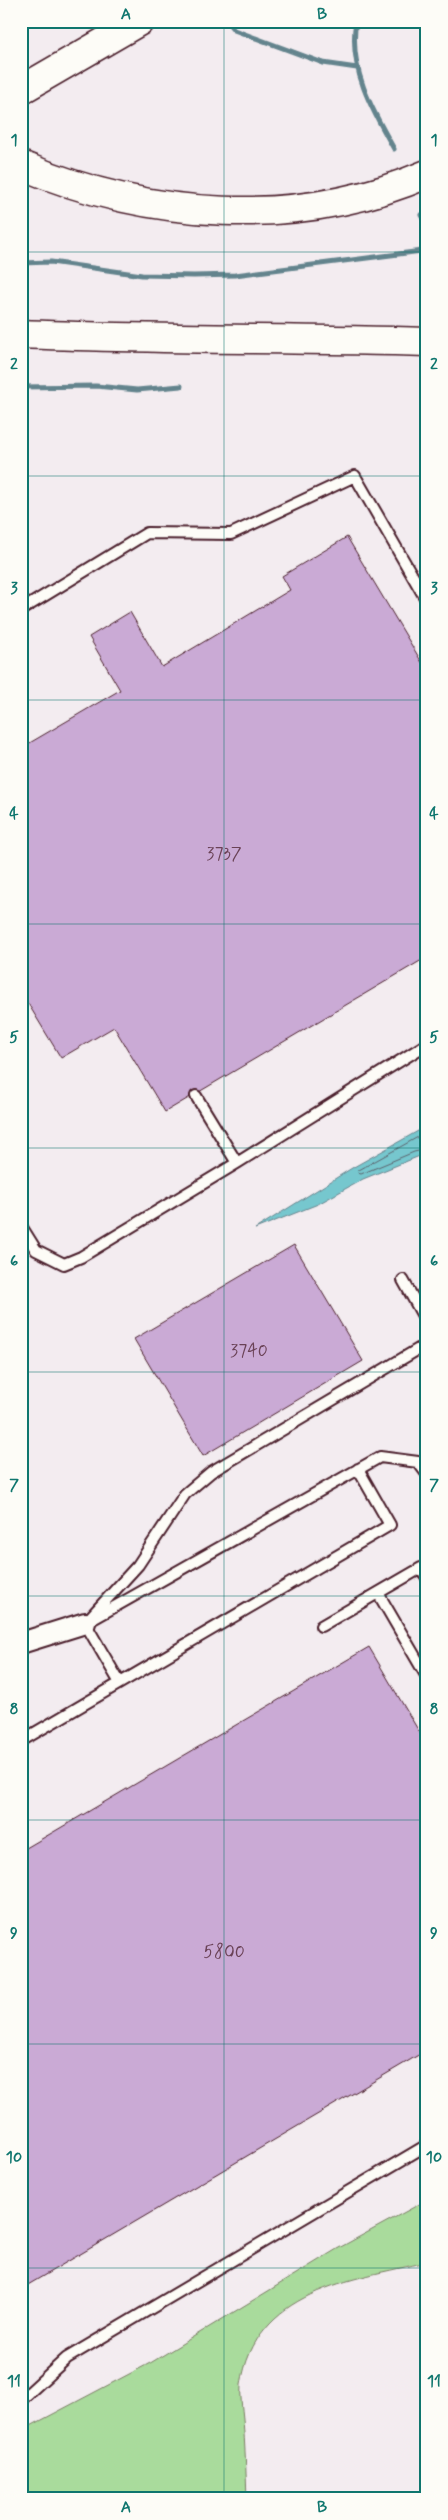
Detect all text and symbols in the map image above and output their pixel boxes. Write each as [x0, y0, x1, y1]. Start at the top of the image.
text: A [121, 4, 131, 25]
text: B [317, 4, 327, 25]
text: 1 [10, 130, 18, 151]
text: 1 [430, 130, 438, 151]
text: 2 [10, 354, 18, 375]
text: 2 [430, 354, 438, 375]
text: 3 [10, 578, 18, 599]
text: 3 [430, 578, 438, 599]
text: 4 [9, 803, 19, 824]
text: 4 [429, 803, 439, 824]
house number: 3737 [206, 842, 242, 866]
text: 5 [9, 1027, 19, 1048]
text: 5 [429, 1027, 439, 1048]
text: 6 [10, 1251, 18, 1272]
text: 6 [430, 1251, 438, 1272]
house number: 3740 [230, 1339, 268, 1363]
text: 7 [9, 1475, 19, 1496]
text: 7 [429, 1475, 439, 1496]
text: 8 [9, 1699, 19, 1720]
text: 8 [429, 1699, 439, 1720]
text: 9 [10, 1923, 18, 1944]
text: 9 [430, 1923, 438, 1944]
house number: 5800 [203, 1940, 245, 1964]
text: 10 [6, 2147, 22, 2168]
text: 10 [426, 2147, 442, 2168]
text: 11 [7, 2371, 21, 2392]
text: 11 [427, 2371, 441, 2392]
text: A [121, 2497, 131, 2518]
text: B [317, 2497, 327, 2518]

